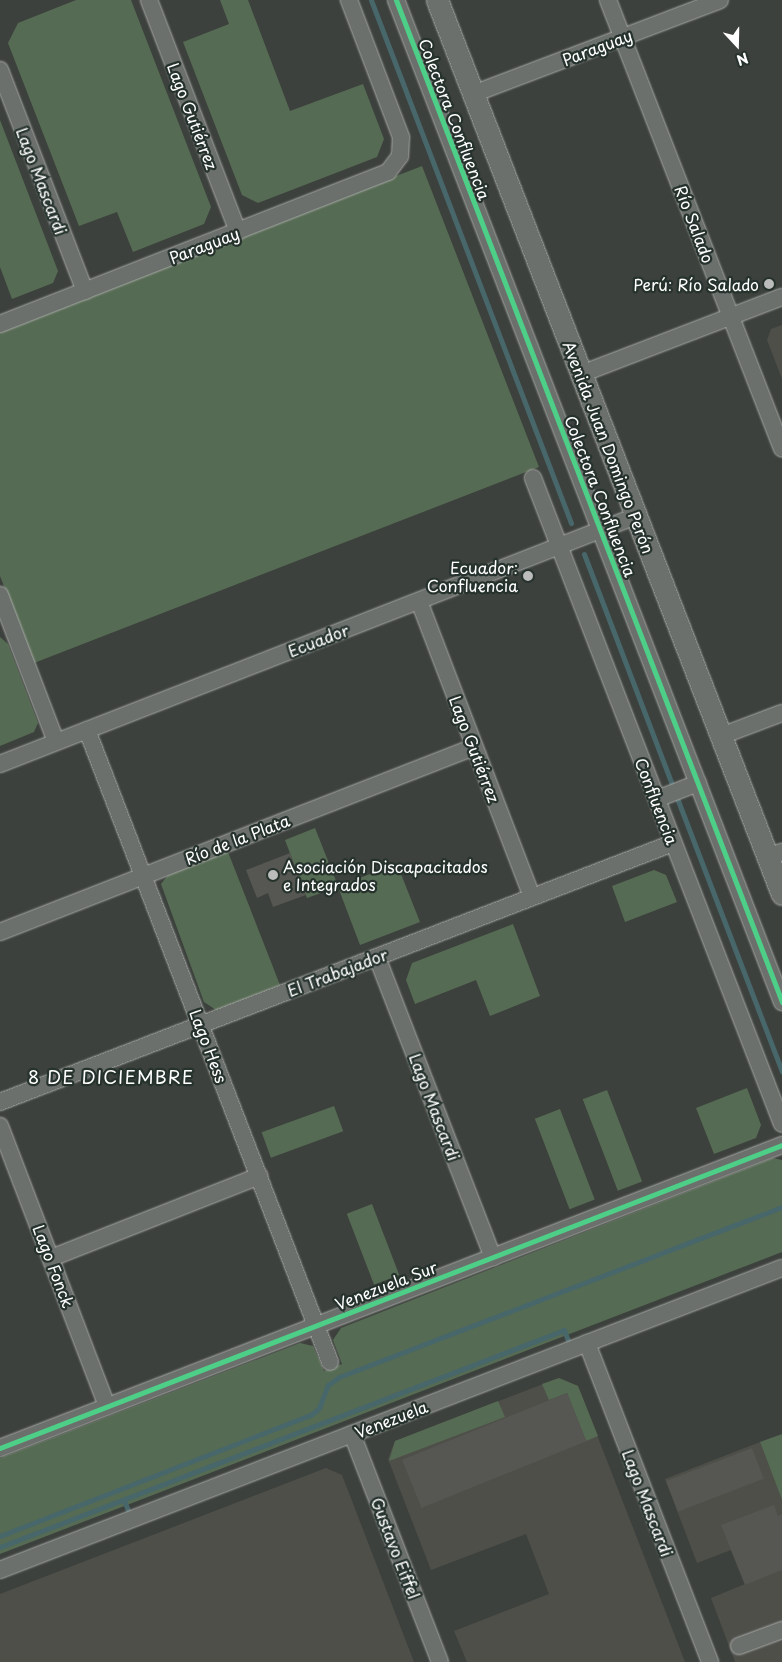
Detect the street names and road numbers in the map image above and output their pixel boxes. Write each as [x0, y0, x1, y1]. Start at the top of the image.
street label: Paraguay [559, 25, 635, 69]
street label: Colectora Confluencia [415, 36, 495, 202]
street label: Lago Gutiérrez [164, 59, 222, 173]
street label: Lago Mascardi [13, 124, 71, 238]
street label: Río Salado [671, 182, 719, 266]
street label: Paraguay [166, 223, 242, 267]
street label: Avenida Juan Domingo Perón [560, 338, 658, 556]
street label: Colectora Confluencia [561, 413, 641, 579]
street label: Ecuador [285, 620, 351, 660]
street label: Lago Gutiérrez [446, 692, 504, 806]
street label: Confluencia [632, 755, 682, 847]
street label: Río de la Plata [181, 810, 293, 868]
street label: El Trabajador [284, 944, 390, 1000]
street label: Lago Hess [186, 1006, 232, 1086]
street label: Lago Mascardi [406, 1050, 464, 1164]
street label: Lago Fonck [29, 1222, 79, 1310]
street label: Venezuela Sur [332, 1257, 440, 1313]
street label: Venezuela [352, 1396, 430, 1442]
street label: Lago Mascardi [619, 1446, 677, 1560]
street label: Gustavo Eiffel [368, 1494, 424, 1602]

